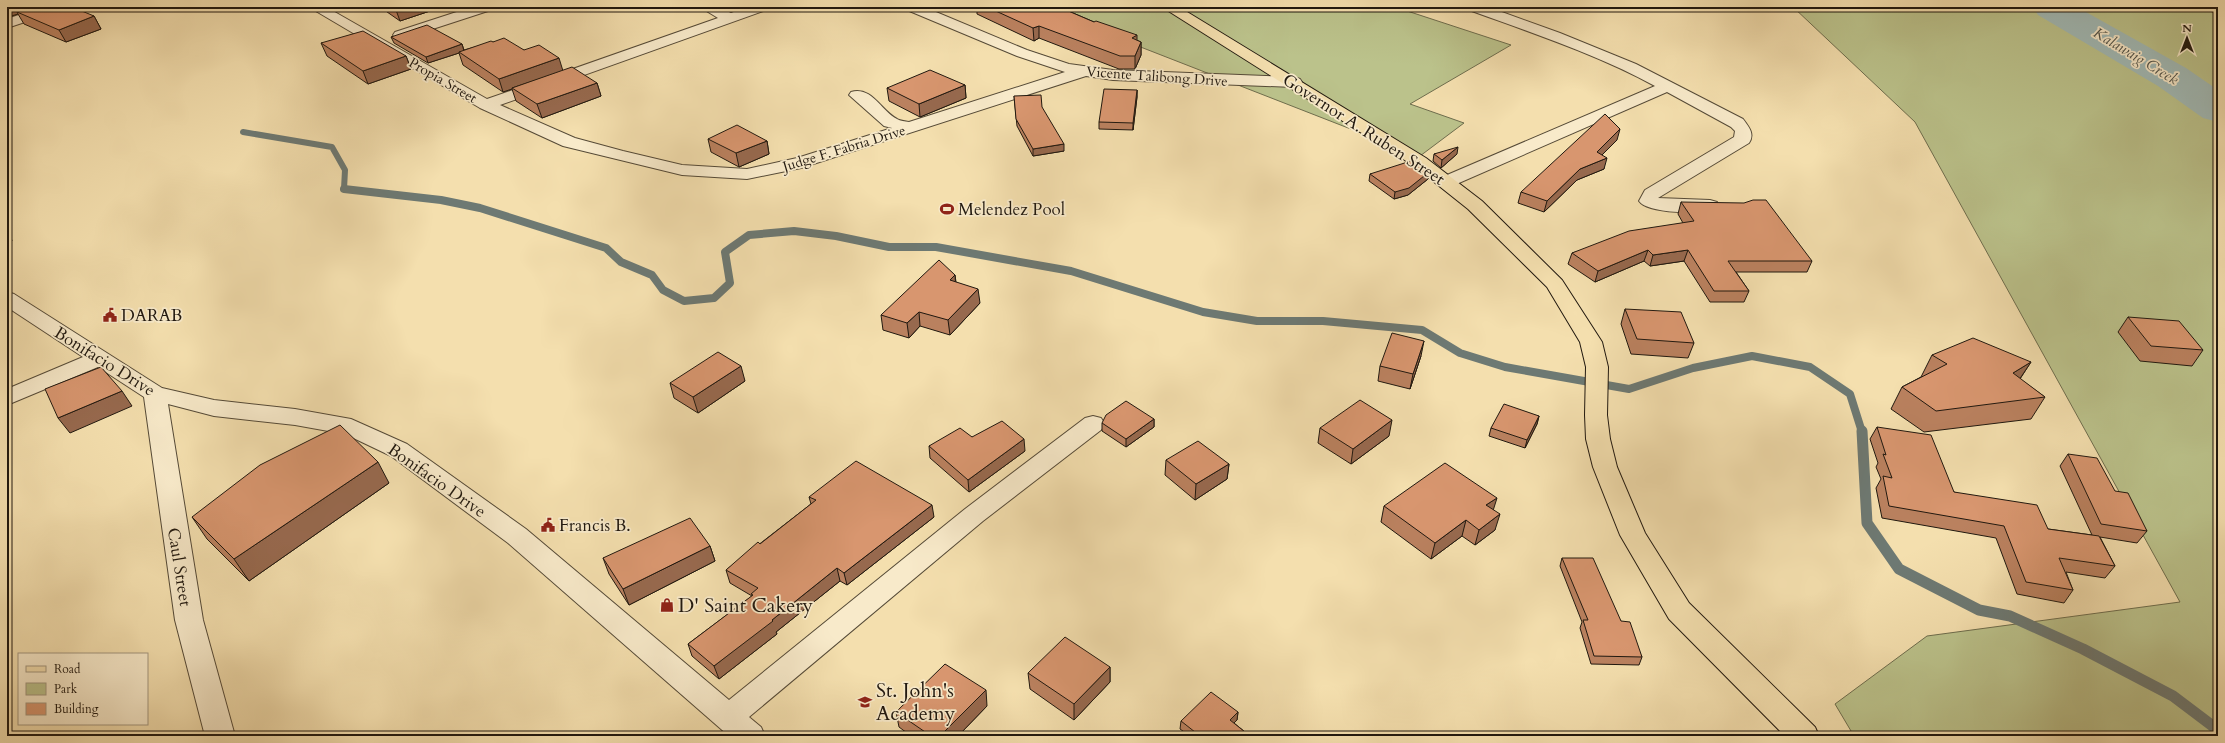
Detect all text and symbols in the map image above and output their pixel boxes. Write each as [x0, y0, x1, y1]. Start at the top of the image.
north arrow [2167, 18, 2207, 58]
text: N [2182, 21, 2192, 36]
water label: Kalawaig Creek [2090, 23, 2183, 90]
street label: Propia Street [405, 53, 481, 108]
street label: Vicente Talibong Drive [1086, 62, 1228, 91]
street label: Governor A. Ruben Street [1278, 68, 1450, 191]
street label: Judge F. Fabria Drive [779, 121, 908, 177]
place label: Melendez Pool [958, 198, 1066, 221]
sports icon: Melendez Pool [939, 201, 955, 217]
place label: DARAB [121, 304, 182, 327]
public building icon: DARAB [102, 307, 118, 323]
street label: Bonifacio Drive [50, 321, 160, 402]
street label: Bonifacio Drive [383, 438, 490, 523]
place label: Francis B. [559, 514, 631, 537]
public building icon: Francis B. [540, 517, 556, 533]
street label: Caul Street [162, 526, 197, 609]
place label: D' Saint Cakery [678, 592, 814, 619]
shop icon: D' Saint Cakery [659, 597, 675, 613]
legend [18, 653, 148, 725]
text: Road [54, 661, 81, 677]
place label: St. John's Academy [876, 677, 956, 727]
text: Park [54, 681, 78, 697]
school or university icon: St. John's Academy [857, 694, 873, 710]
text: Building [54, 701, 99, 717]

